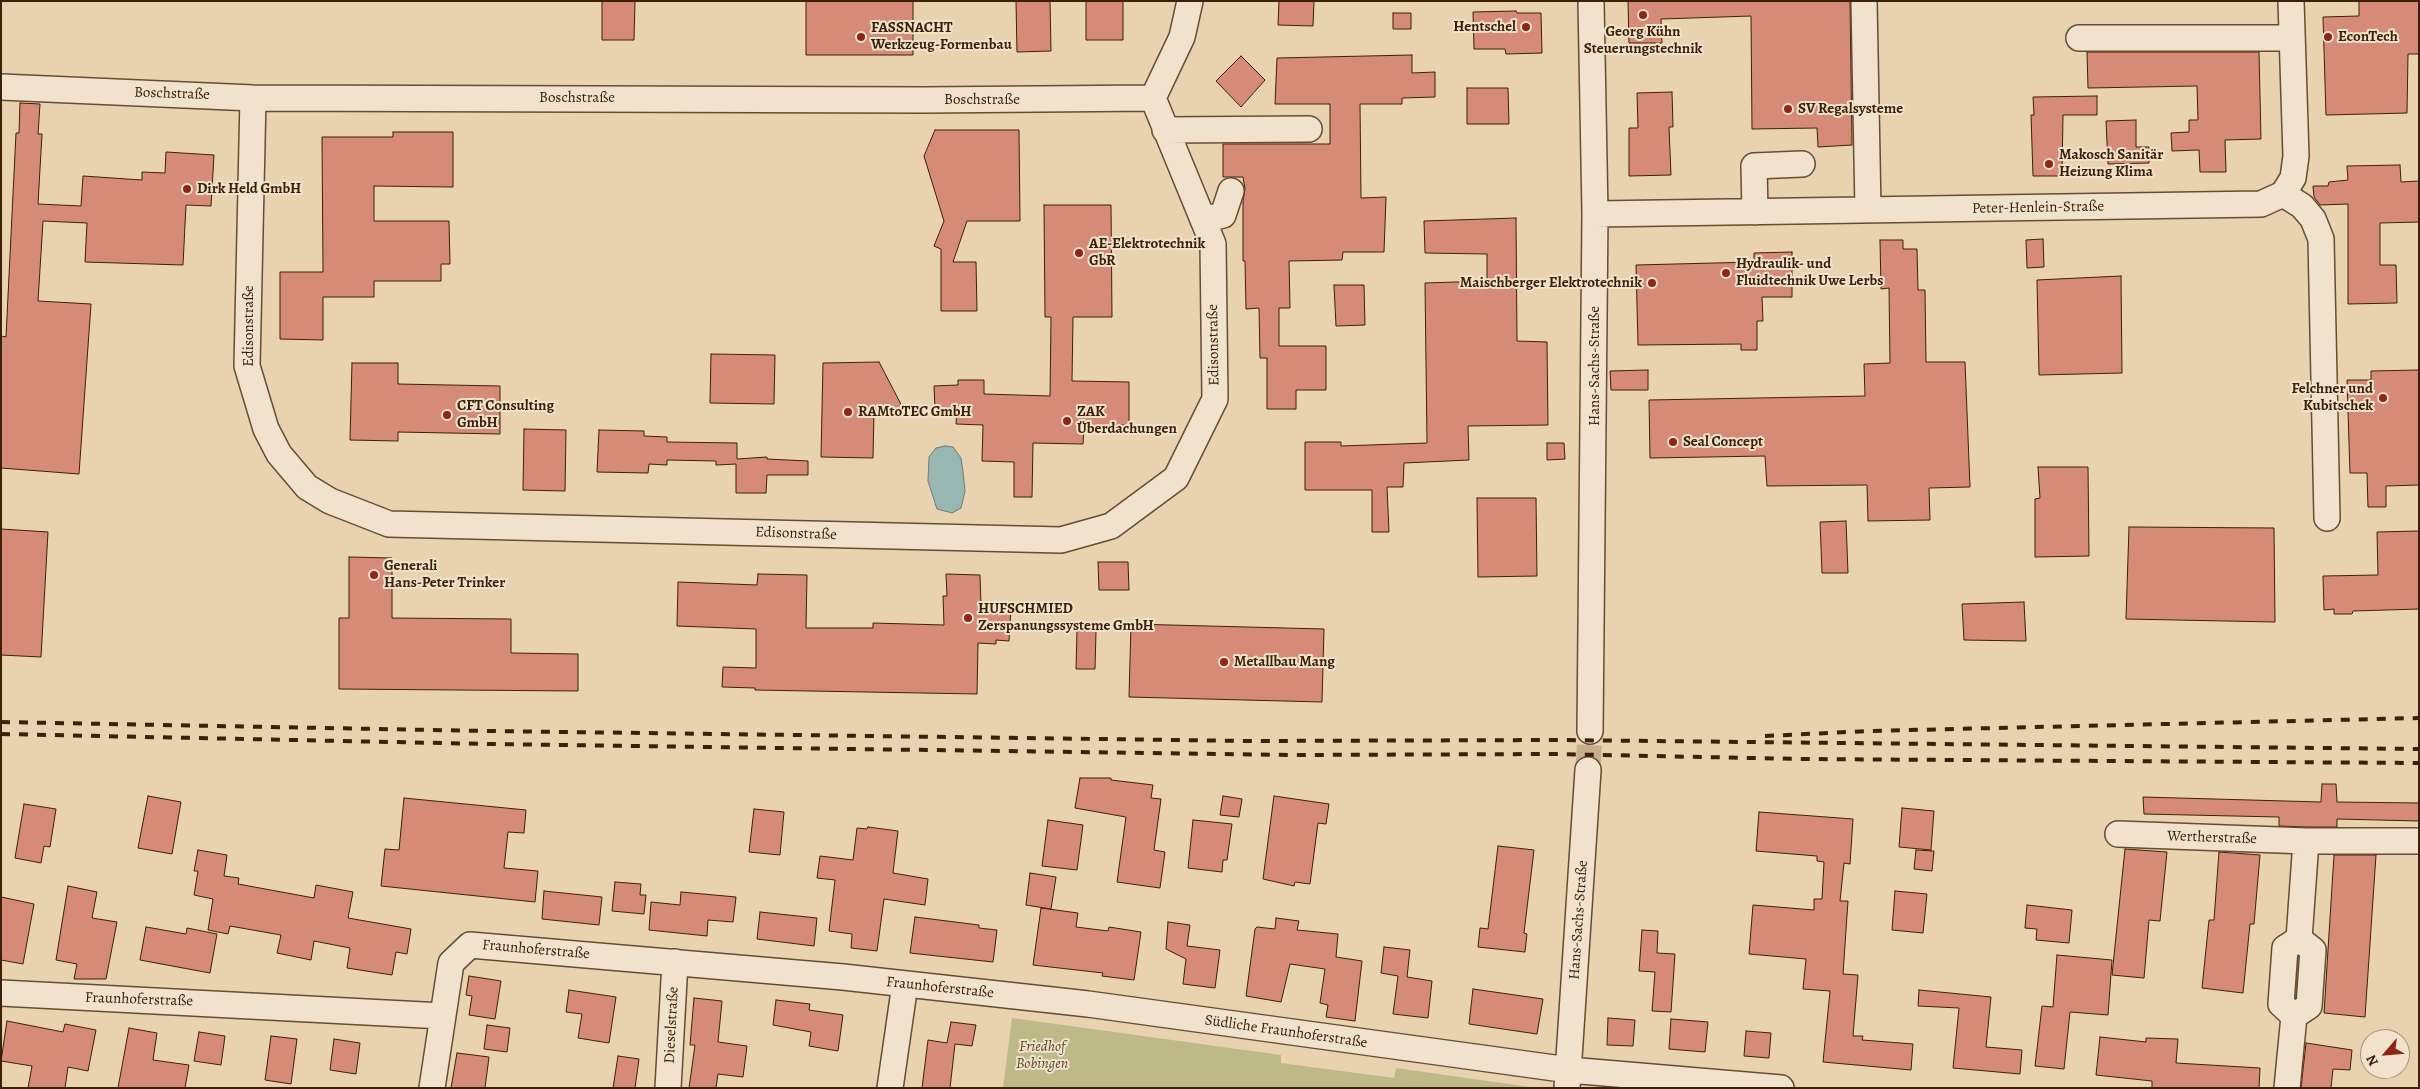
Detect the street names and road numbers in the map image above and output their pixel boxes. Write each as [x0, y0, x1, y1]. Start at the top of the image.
street label: Boschstraße [134, 84, 210, 104]
street label: Boschstraße [539, 89, 615, 107]
street label: Boschstraße [944, 91, 1020, 109]
street label: Peter-Henlein-Straße [1972, 198, 2104, 218]
street label: Edisonstraße [240, 285, 258, 367]
street label: Edisonstraße [1204, 304, 1224, 386]
street label: Hans-Sachs-Straße [1586, 306, 1604, 426]
street label: Edisonstraße [755, 524, 837, 544]
street label: Wertherstraße [2167, 827, 2257, 849]
street label: Hans-Sachs-Straße [1566, 860, 1592, 980]
street label: Fraunhoferstraße [481, 936, 591, 964]
street label: Fraunhoferstraße [885, 973, 995, 1003]
street label: Dieselstraße [661, 986, 683, 1064]
street label: Fraunhoferstraße [85, 989, 193, 1011]
street label: Südliche Fraunhoferstraße [1203, 1012, 1369, 1052]

